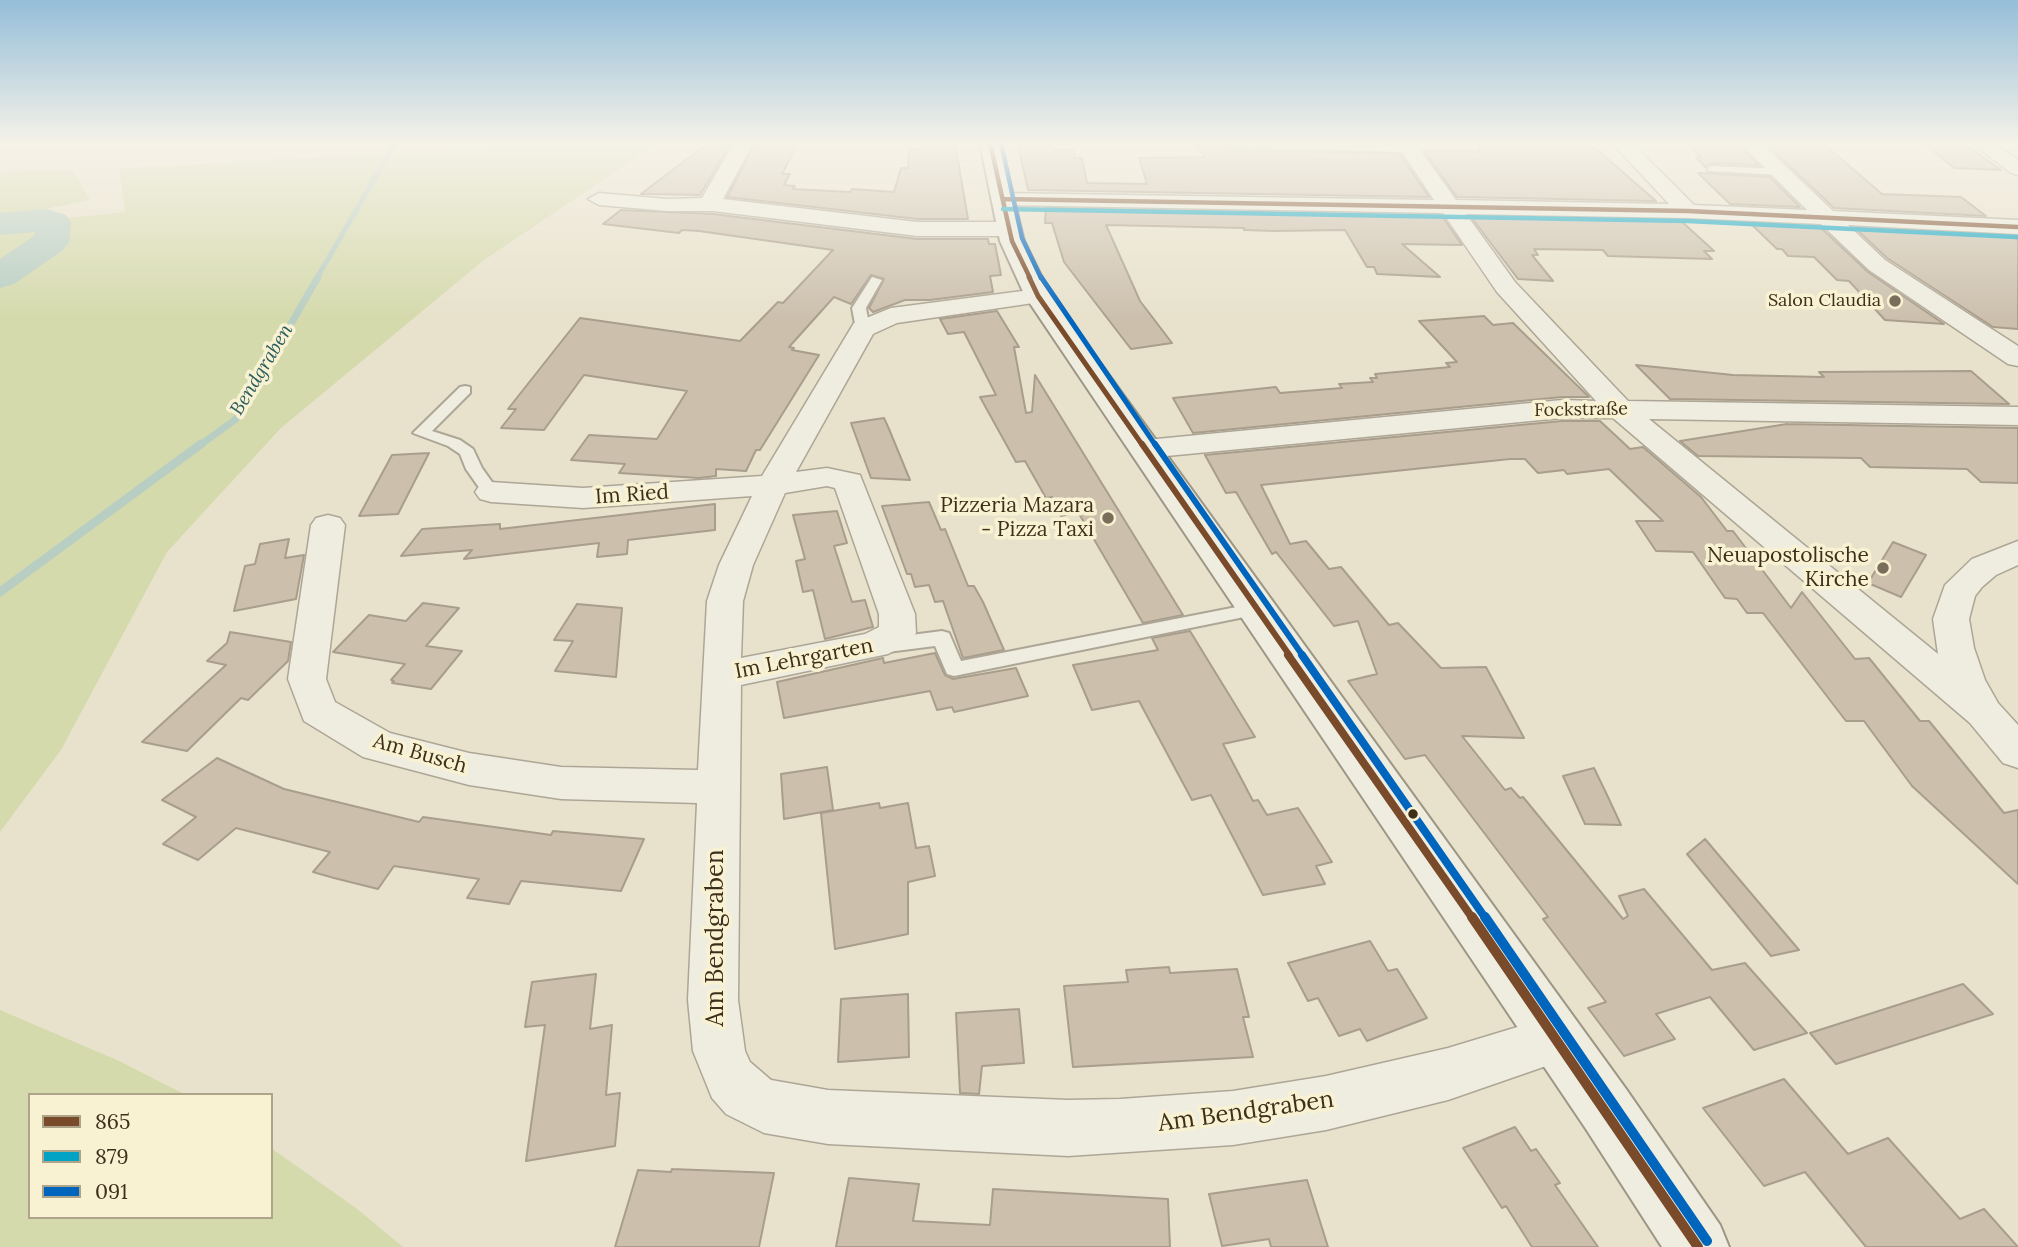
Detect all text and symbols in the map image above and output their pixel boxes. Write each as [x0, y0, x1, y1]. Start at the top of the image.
place label: Salon Claudia [1768, 290, 1881, 312]
marker: Salon Claudia [1887, 293, 1903, 309]
water label: Bendgraben [226, 320, 298, 420]
street label: Fockstraße [1534, 398, 1628, 422]
street label: Im Ried [594, 480, 670, 510]
place label: Pizzeria Mazara - Pizza Taxi [940, 493, 1094, 543]
marker: Pizzeria Mazara - Pizza Taxi [1100, 510, 1116, 526]
place label: Neuapostolische Kirche [1707, 543, 1869, 593]
marker: Neuapostolische Kirche [1875, 560, 1891, 576]
street label: Im Lehrgarten [733, 633, 875, 685]
street label: Am Busch [370, 729, 470, 779]
unlabelled marker [1406, 807, 1420, 821]
street label: Am Bendgraben [702, 849, 730, 1027]
street label: Am Bendgraben [1156, 1085, 1336, 1139]
legend [28, 1093, 273, 1219]
text: 865 [95, 1108, 130, 1135]
text: 879 [95, 1143, 129, 1170]
text: 091 [95, 1178, 128, 1205]

